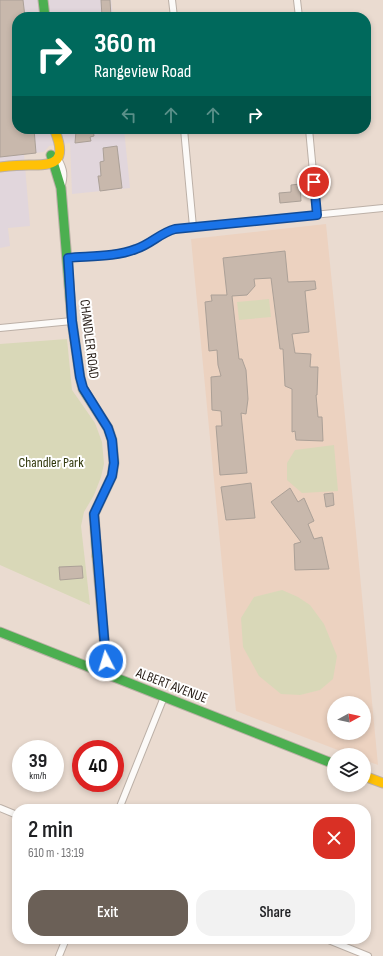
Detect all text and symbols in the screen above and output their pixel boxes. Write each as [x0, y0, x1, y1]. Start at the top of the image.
text: 360 m [94, 27, 156, 60]
icon: right [28, 28, 80, 80]
text: Rangeview Road [94, 61, 191, 82]
icon: left [118, 104, 140, 126]
icon: ahead [160, 104, 182, 126]
icon: ahead [202, 104, 224, 126]
icon: right [244, 104, 266, 126]
pin [297, 165, 331, 199]
icon: arrive [303, 171, 325, 193]
street label: CHANDLER ROAD [76, 298, 103, 380]
park label: Chandler Park [19, 454, 84, 471]
position arrow [85, 640, 127, 682]
street label: ALBERT AVENUE [133, 664, 210, 707]
north arrow [327, 696, 371, 740]
map controls [327, 696, 371, 792]
speed limit sign: 40 [72, 740, 124, 792]
button: layers [327, 748, 371, 792]
text: 39 [29, 749, 47, 773]
text: km/h [29, 770, 47, 782]
text: 2 min [28, 815, 73, 844]
button: close [313, 817, 355, 859]
text: 610 m · 13:19 [28, 845, 84, 861]
button: Exit [28, 890, 188, 936]
button: Share [196, 890, 355, 936]

